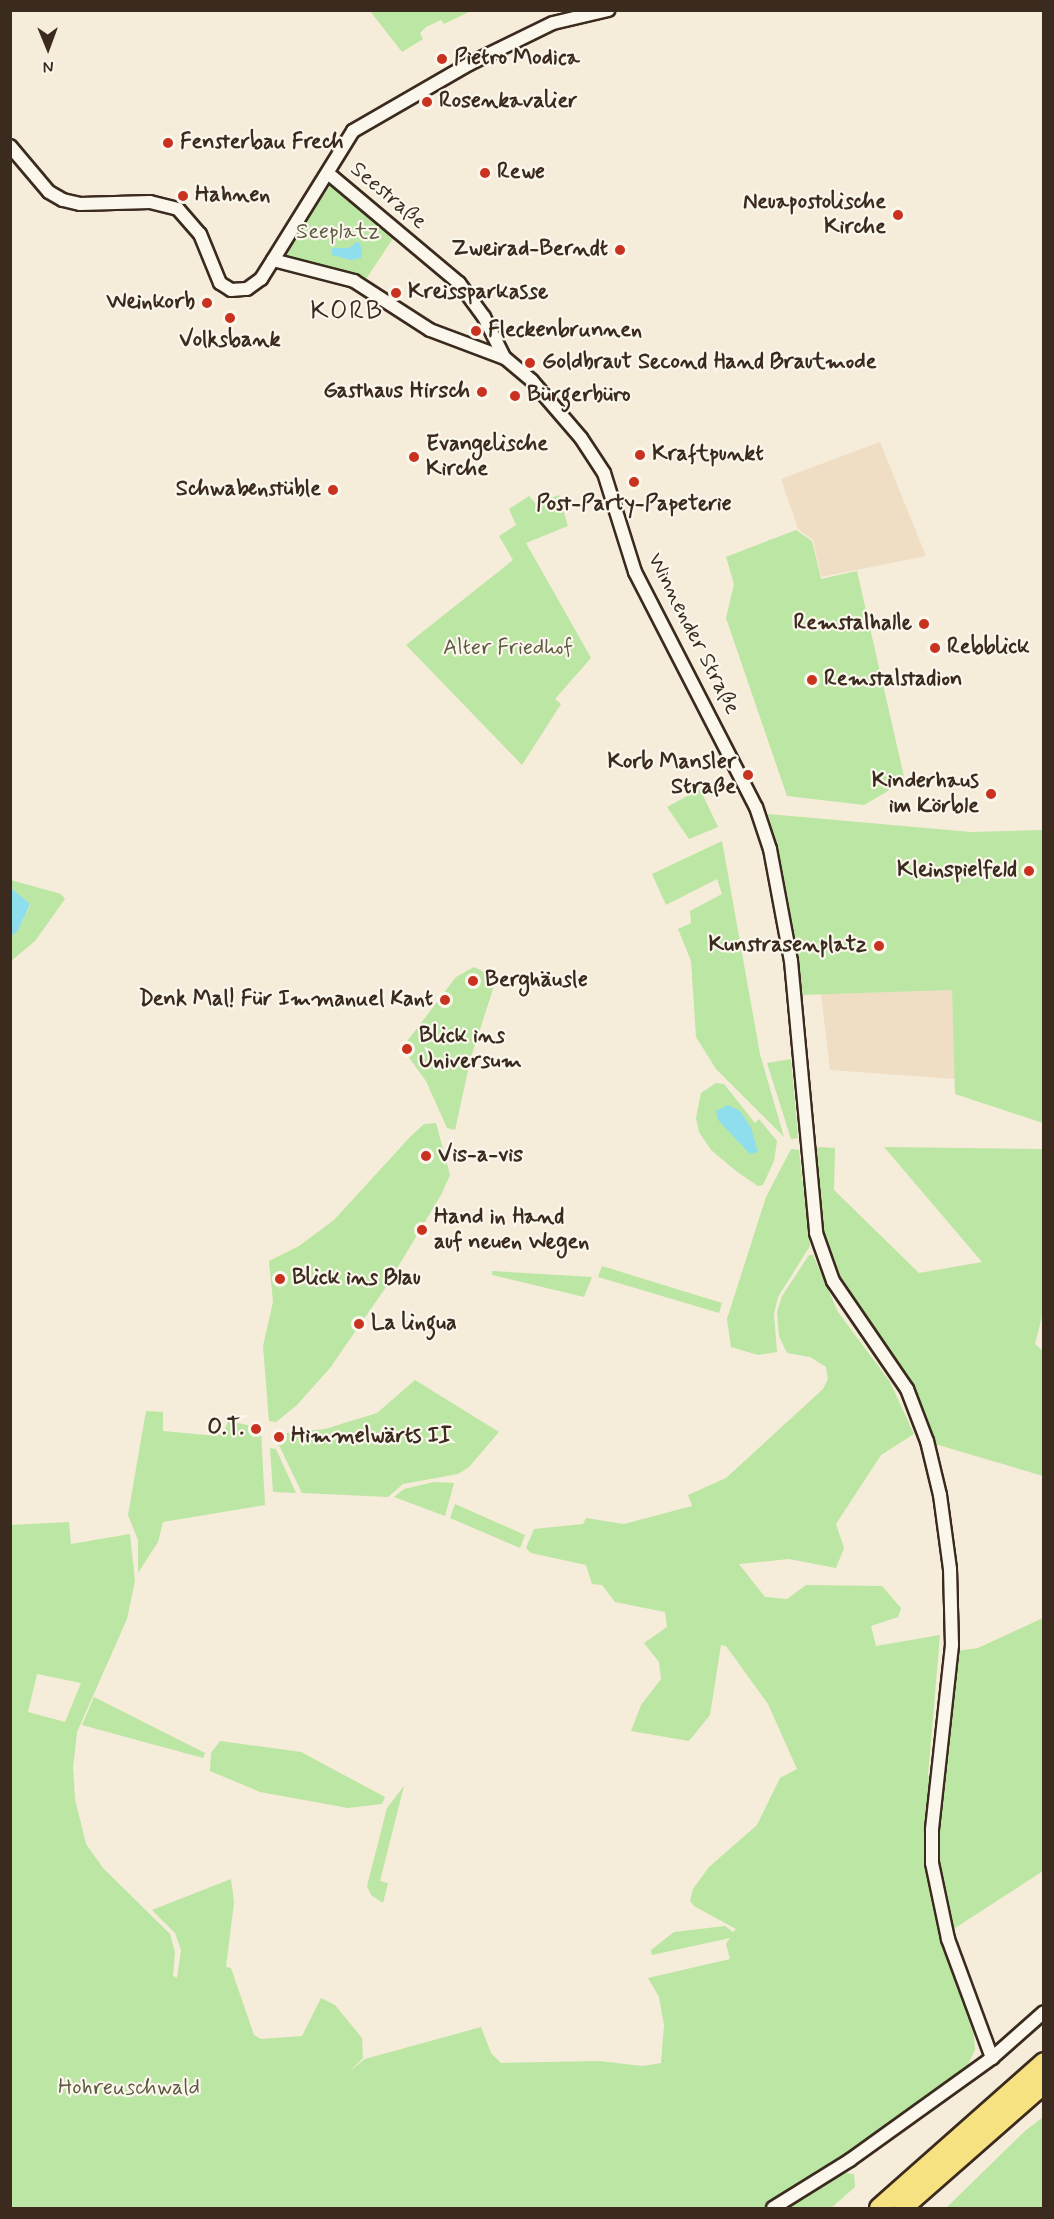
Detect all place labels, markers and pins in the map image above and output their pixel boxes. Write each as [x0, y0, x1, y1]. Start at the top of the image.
place label: Pietro Modica [454, 46, 580, 72]
marker: Pietro Modica [435, 52, 449, 66]
place label: Rosenkavalier [439, 89, 577, 115]
marker: Rosenkavalier [420, 95, 434, 109]
place label: Fensterbau Frech [180, 130, 344, 156]
marker: Fensterbau Frech [161, 136, 175, 150]
place label: Rewe [497, 160, 545, 186]
marker: Rewe [478, 166, 492, 180]
place label: Hahnen [195, 183, 270, 209]
marker: Hahnen [176, 189, 190, 203]
place label: Neuapostolische Kirche [743, 189, 886, 240]
marker: Neuapostolische Kirche [891, 208, 905, 222]
place label: Zweirad-Berndt [452, 237, 608, 263]
marker: Zweirad-Berndt [613, 243, 627, 257]
place label: Kreissparkasse [408, 280, 548, 306]
marker: Kreissparkasse [389, 286, 403, 300]
place label: Weinkorb [106, 290, 195, 316]
marker: Weinkorb [200, 296, 214, 310]
marker: Volksbank [223, 311, 237, 325]
place label: Fleckenbrunnen [488, 318, 642, 344]
marker: Fleckenbrunnen [469, 324, 483, 338]
place label: Volksbank [179, 328, 281, 354]
place label: Goldbraut Second Hand Brautmode [542, 350, 869, 376]
marker: Goldbraut Second Hand Brautmode [523, 356, 537, 370]
place label: Gasthaus Hirsch [325, 379, 470, 405]
place label: Bürgerbüro [527, 383, 630, 409]
marker: Gasthaus Hirsch [475, 385, 489, 399]
marker: Bürgerbüro [508, 389, 522, 403]
place label: Evangelische Kirche [426, 431, 548, 482]
place label: Kraftpunkt [652, 442, 764, 468]
marker: Kraftpunkt [633, 448, 647, 462]
marker: Evangelische Kirche [407, 450, 421, 464]
marker: Post-Party-Papeterie [627, 475, 641, 489]
place label: Schwabenstüble [176, 477, 321, 503]
marker: Schwabenstüble [326, 483, 340, 497]
place label: Post-Party-Papeterie [536, 492, 732, 518]
place label: Remstalhalle [793, 611, 912, 637]
marker: Remstalhalle [917, 617, 931, 631]
place label: Rebblick [947, 635, 1030, 661]
marker: Rebblick [928, 641, 942, 655]
place label: Remstalstadion [824, 667, 962, 693]
marker: Remstalstadion [805, 673, 819, 687]
place label: Korb Mansler Straße [607, 749, 736, 800]
marker: Korb Mansler Straße [741, 768, 755, 782]
place label: Kinderhaus im Körble [872, 768, 979, 819]
marker: Kinderhaus im Körble [984, 787, 998, 801]
place label: Kleinspielfeld [897, 858, 1017, 884]
marker: Kleinspielfeld [1022, 864, 1036, 878]
place label: Kunstrasenplatz [708, 933, 867, 959]
marker: Kunstrasenplatz [872, 939, 886, 953]
place label: Berghäusle [485, 968, 588, 994]
marker: Berghäusle [466, 974, 480, 988]
place label: Denk Mal! Für Immanuel Kant [132, 987, 433, 1013]
marker: Denk Mal! Für Immanuel Kant [438, 993, 452, 1007]
place label: Blick ins Universum [419, 1023, 522, 1074]
marker: Blick ins Universum [400, 1042, 414, 1056]
place label: Vis-a-vis [438, 1143, 523, 1169]
marker: Vis-a-vis [419, 1149, 433, 1163]
place label: Hand in Hand auf neuen Wegen [434, 1204, 593, 1256]
marker: Hand in Hand auf neuen Wegen [415, 1223, 429, 1237]
place label: Blick ins Blau [292, 1266, 416, 1292]
marker: Blick ins Blau [273, 1272, 287, 1286]
place label: La lingua [371, 1311, 457, 1337]
marker: La lingua [352, 1317, 366, 1331]
place label: O.T. [207, 1416, 244, 1442]
marker: O.T. [249, 1422, 263, 1436]
place label: Himmelwärts II [291, 1424, 452, 1450]
marker: Himmelwärts II [272, 1430, 286, 1444]

